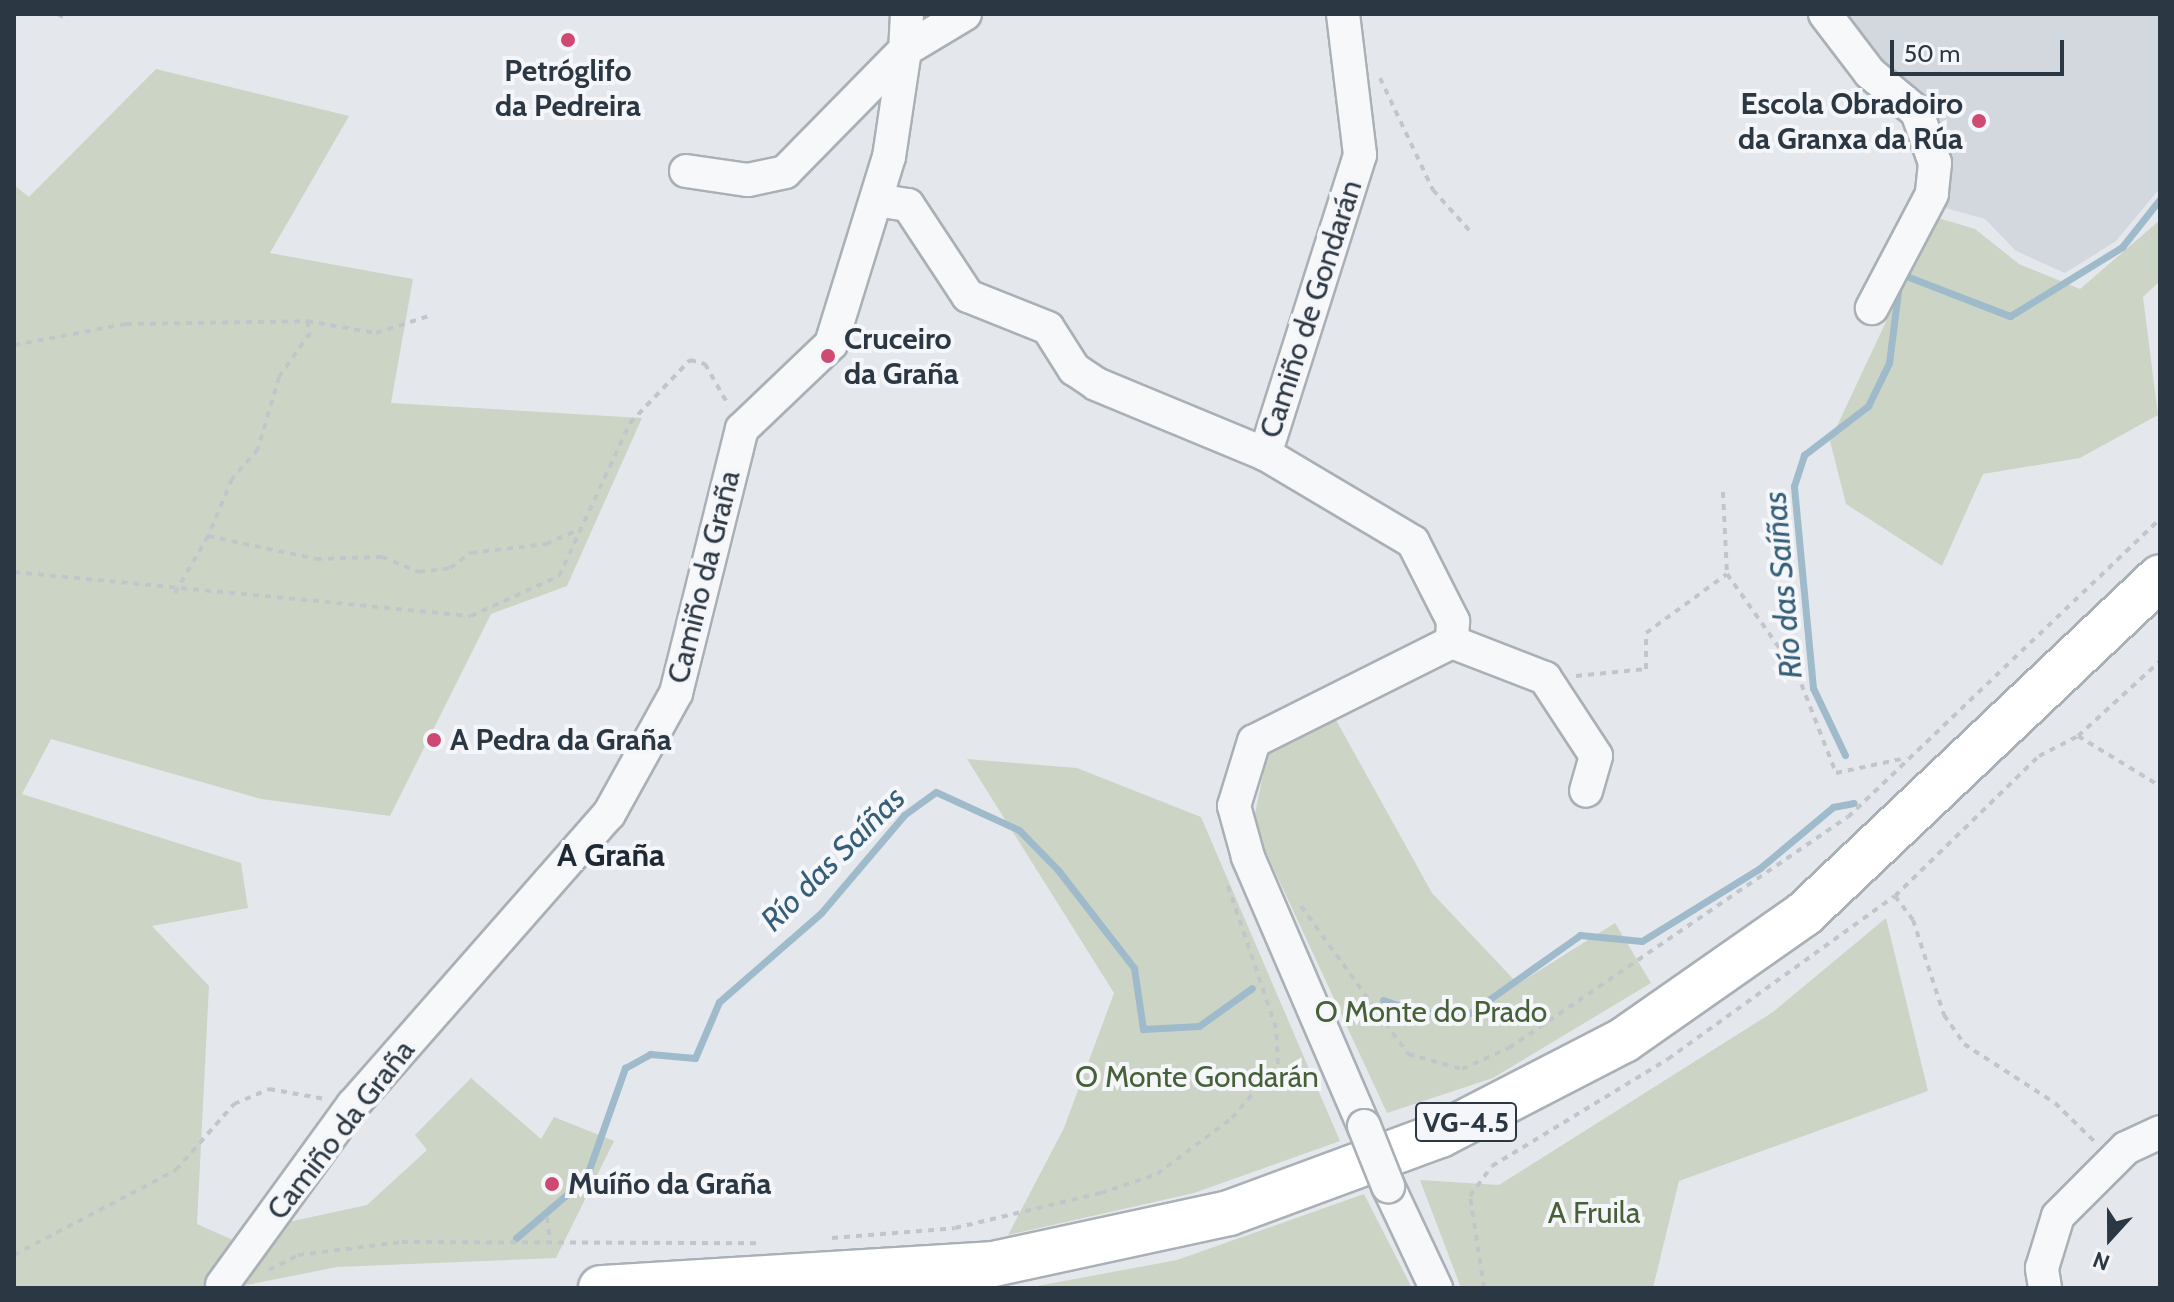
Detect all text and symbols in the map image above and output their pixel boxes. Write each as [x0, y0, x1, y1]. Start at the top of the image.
scale bar [1894, 24, 2068, 74]
marker: Petróglifo da Pedreira [559, 31, 577, 49]
text: 50 m [1904, 39, 1960, 68]
place label: Petróglifo da Pedreira [495, 53, 641, 124]
place label: Escola Obradoiro da Granxa da Rúa [1738, 86, 1963, 156]
marker: Escola Obradoiro da Granxa da Rúa [1970, 112, 1988, 130]
street label: Camiño de Gondarán [1252, 175, 1370, 443]
place label: Cruceiro da Graña [844, 321, 959, 392]
marker: Cruceiro da Graña [819, 347, 837, 365]
street label: Camiño da Graña [660, 467, 748, 687]
water label: Río das Saíñas [1756, 490, 1810, 680]
place label: A Pedra da Graña [450, 722, 672, 758]
marker: A Pedra da Graña [425, 731, 443, 749]
water label: Río das Saíñas [753, 779, 913, 939]
district label: A Graña [557, 836, 665, 874]
park label: O Monte do Prado [1315, 994, 1547, 1030]
street label: Camiño da Graña [260, 1033, 422, 1227]
park label: O Monte Gondarán [1075, 1059, 1319, 1095]
road number: VG-4.5 [1414, 1098, 1518, 1146]
place label: Muíño da Graña [568, 1166, 771, 1202]
marker: Muíño da Graña [543, 1175, 561, 1193]
park label: A Fruila [1548, 1195, 1640, 1231]
north arrow [2070, 1198, 2150, 1278]
text: N [2089, 1245, 2113, 1276]

